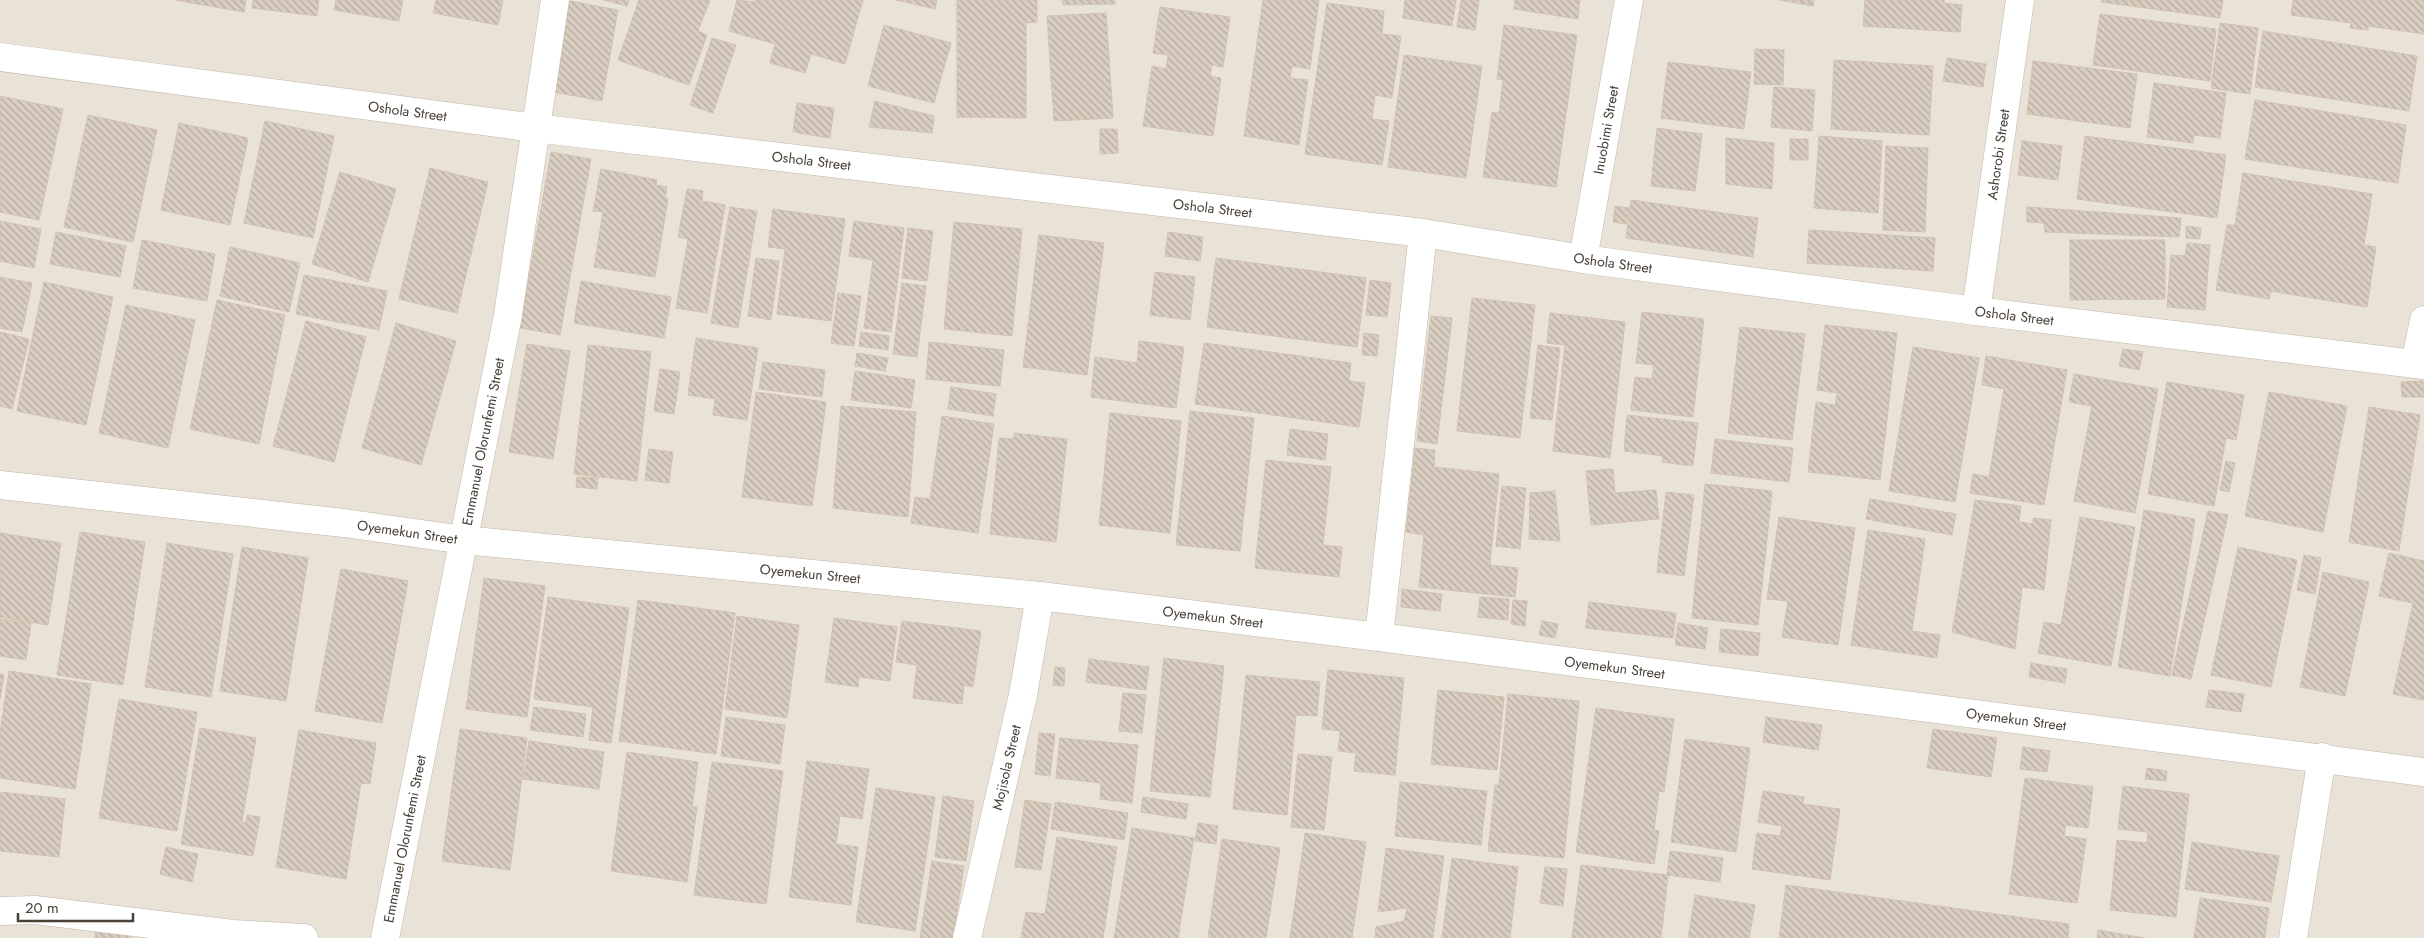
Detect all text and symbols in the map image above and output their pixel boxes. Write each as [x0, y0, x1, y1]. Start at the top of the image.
street label: Inuobimi Street [1588, 84, 1624, 176]
street label: Oshola Street [367, 96, 449, 126]
street label: Ashorobi Street [1982, 107, 2015, 201]
street label: Oshola Street [771, 146, 853, 175]
street label: Oshola Street [1172, 194, 1254, 223]
street label: Oshola Street [1572, 248, 1654, 278]
street label: Oshola Street [1974, 301, 2056, 330]
street label: Emmanuel Olorunfemi Street [457, 355, 509, 527]
street label: Oyemekun Street [356, 515, 459, 549]
street label: Oyemekun Street [759, 559, 862, 589]
street label: Oyemekun Street [1161, 601, 1265, 633]
street label: Oyemekun Street [1563, 651, 1667, 684]
street label: Oyemekun Street [1965, 703, 2068, 736]
street label: Mojisola Street [987, 722, 1026, 812]
street label: Emmanuel Olorunfemi Street [378, 753, 431, 925]
scale bar [18, 890, 132, 922]
text: 20 m [25, 897, 59, 919]

